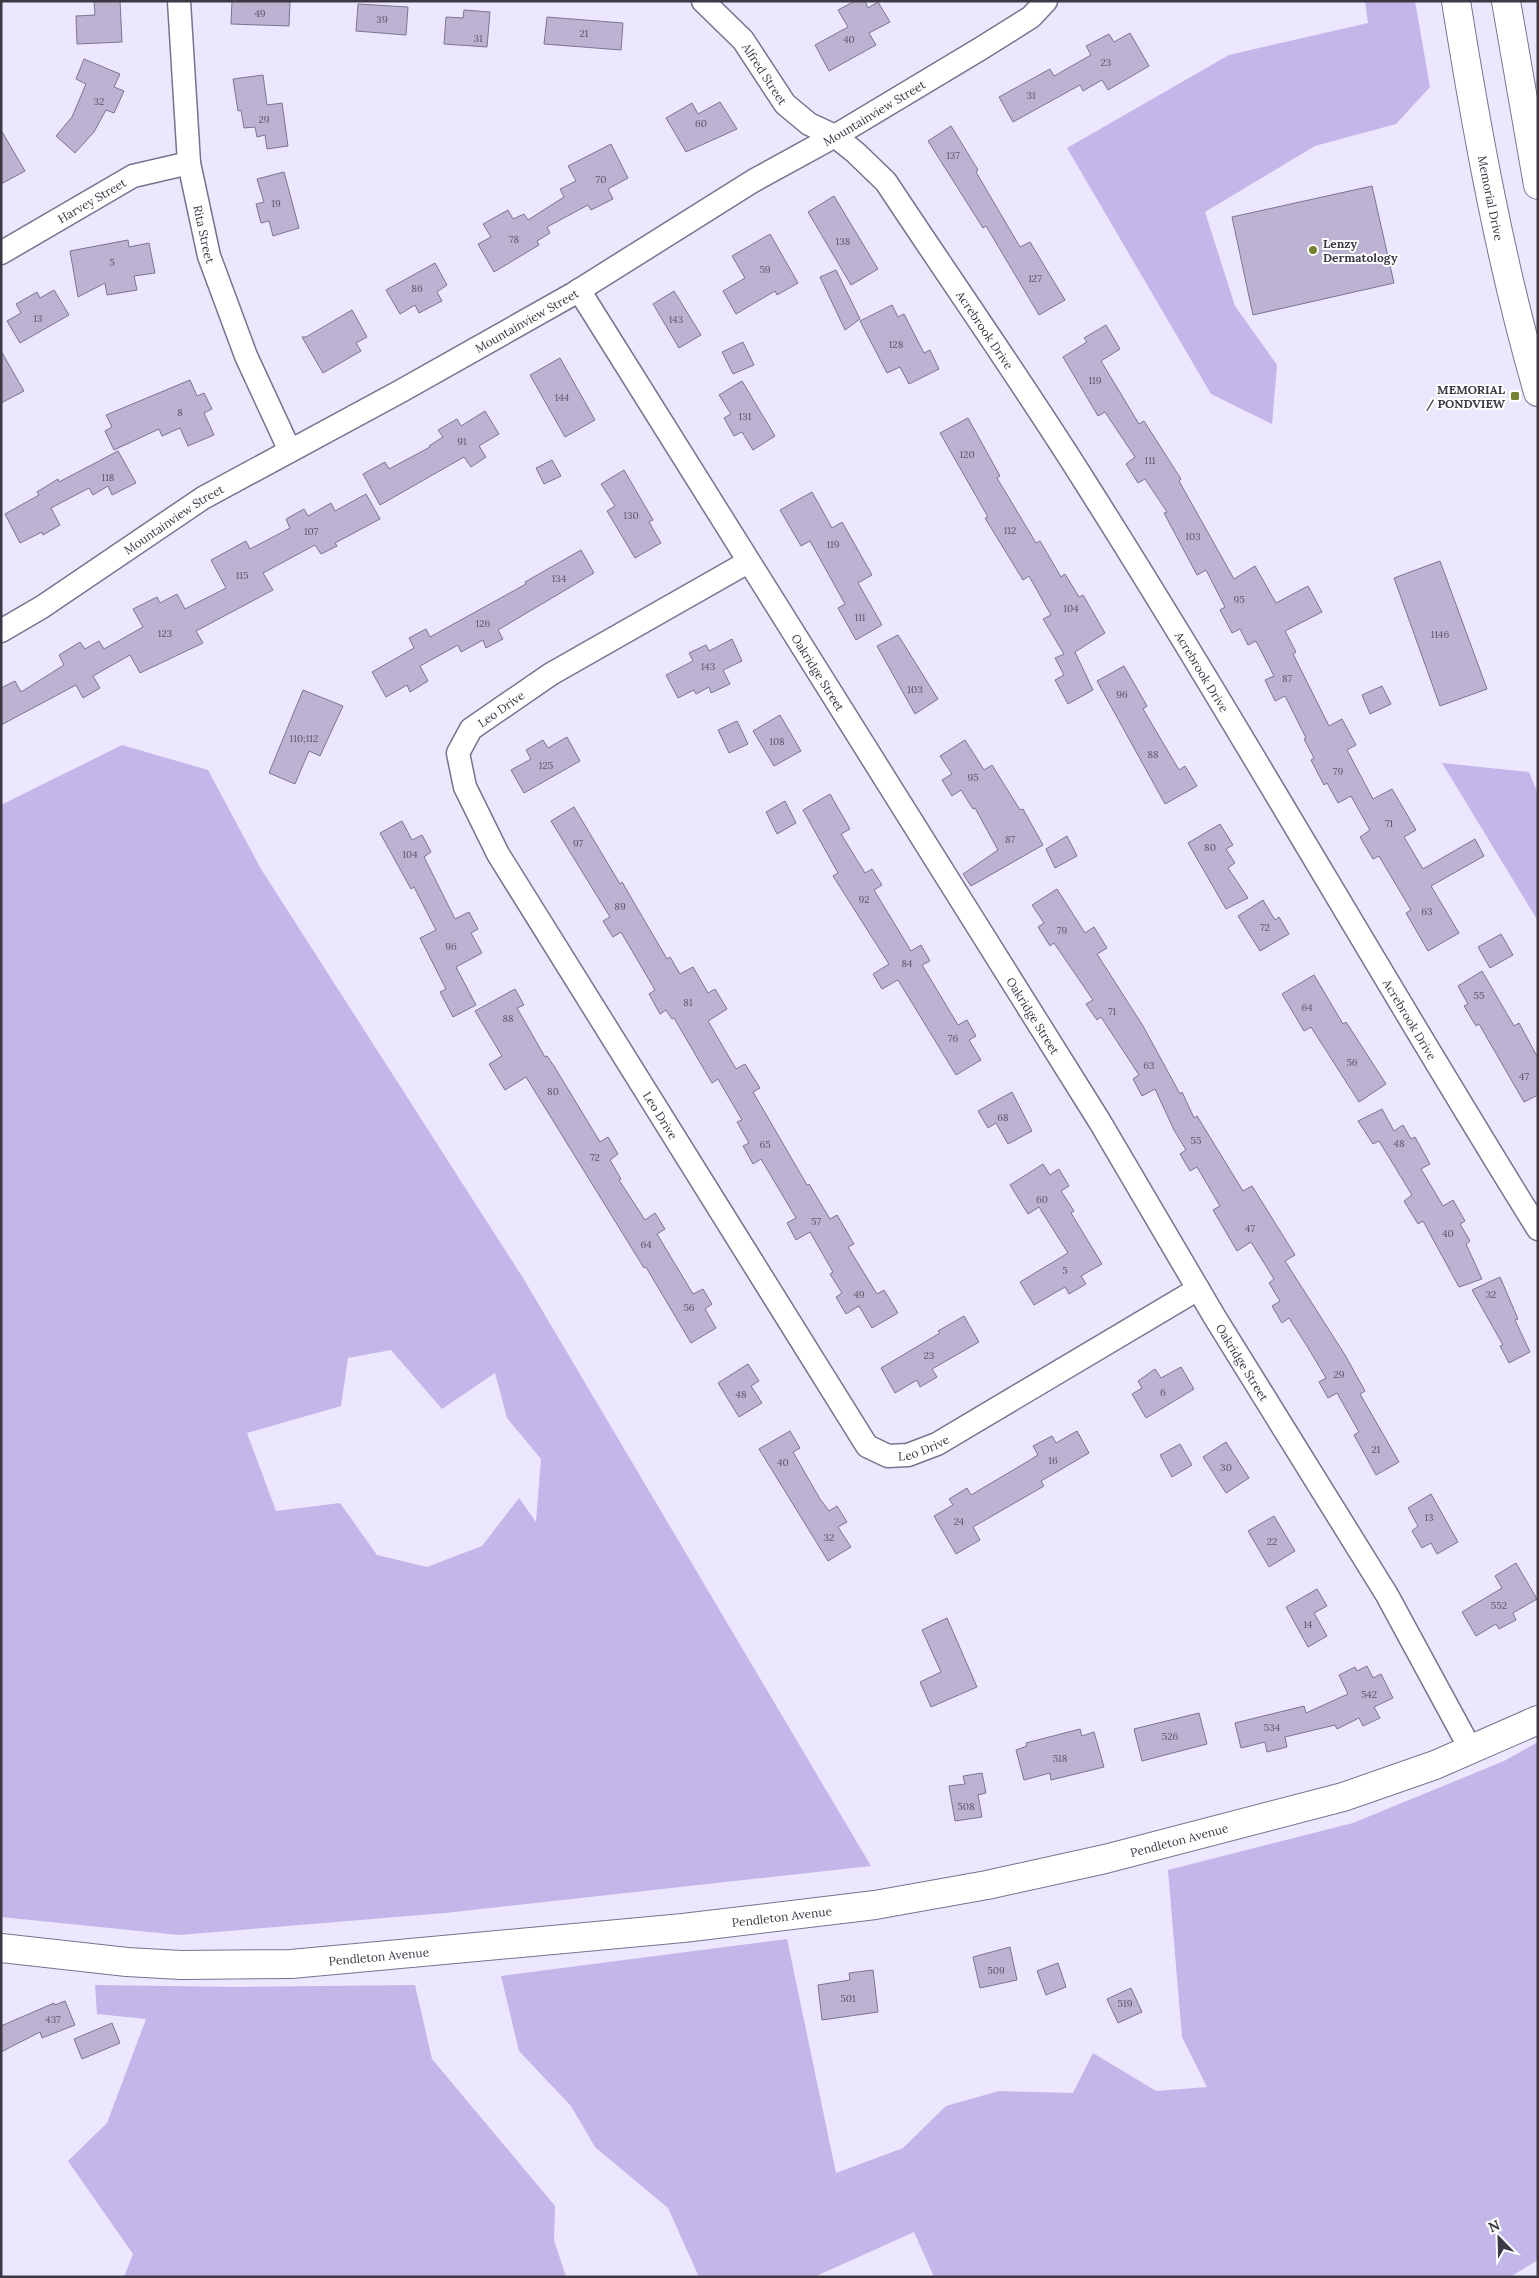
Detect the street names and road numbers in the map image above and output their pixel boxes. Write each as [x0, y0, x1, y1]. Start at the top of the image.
street label: Alfred Street [739, 39, 791, 108]
street label: Mountainview Street [820, 76, 928, 149]
street label: Memorial Drive [1475, 154, 1507, 242]
street label: Harvey Street [55, 174, 129, 226]
street label: Rita Street [191, 204, 219, 266]
street label: Mountainview Street [472, 285, 581, 355]
street label: Acrebrook Drive [953, 287, 1017, 372]
street label: Mountainview Street [121, 481, 226, 557]
street label: Acrebrook Drive [1172, 628, 1233, 715]
street label: Oakridge Street [789, 631, 848, 714]
street label: Leo Drive [475, 687, 528, 731]
street label: Oakridge Street [1004, 974, 1063, 1057]
street label: Acrebrook Drive [1380, 975, 1440, 1063]
street label: Leo Drive [640, 1088, 682, 1142]
street label: Oakridge Street [1213, 1321, 1272, 1404]
street label: Leo Drive [898, 1431, 952, 1463]
street label: Pendleton Avenue [1128, 1820, 1230, 1860]
street label: Pendleton Avenue [731, 1903, 833, 1930]
street label: Pendleton Avenue [328, 1944, 430, 1968]

